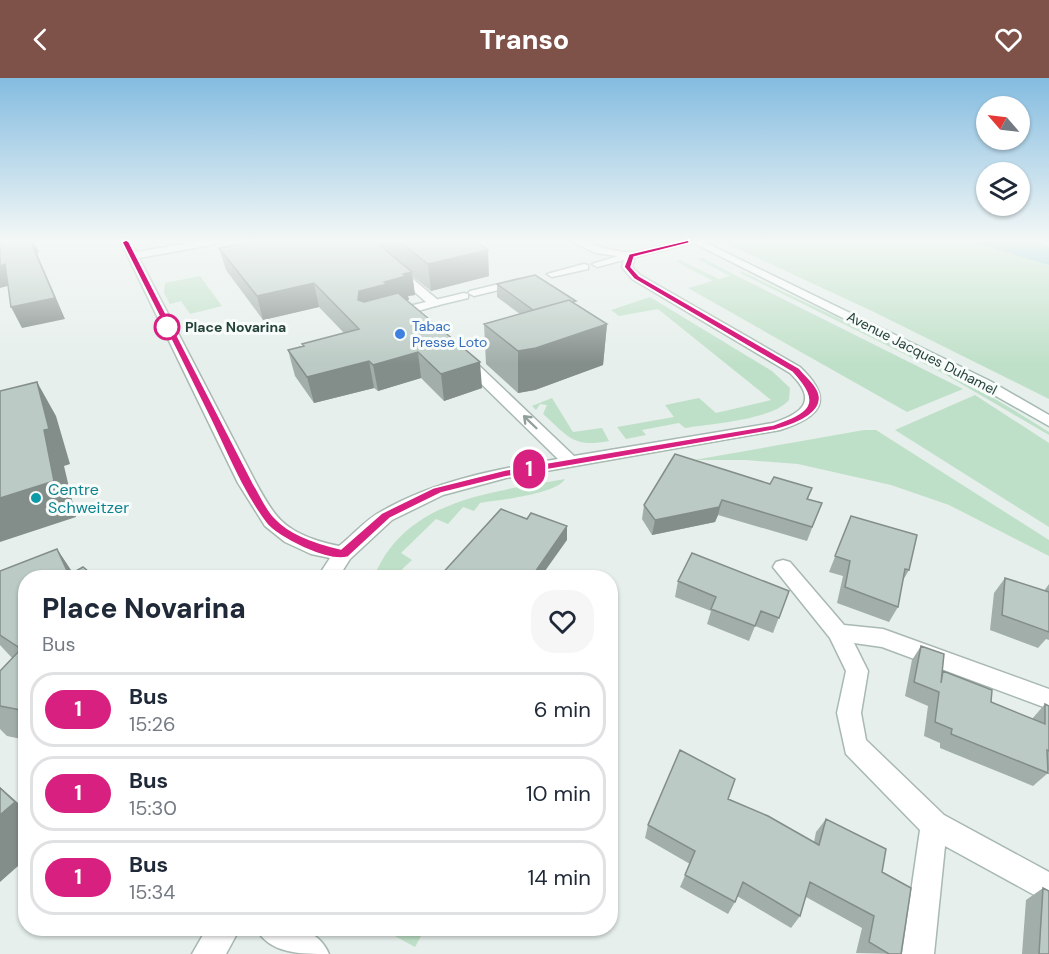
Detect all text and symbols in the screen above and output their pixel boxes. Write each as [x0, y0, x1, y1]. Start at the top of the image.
text: Transo [480, 22, 569, 57]
icon: back [24, 23, 57, 56]
icon: heart [992, 23, 1025, 56]
north arrow [976, 96, 1030, 150]
map controls [976, 96, 1030, 216]
button: layers [976, 162, 1030, 216]
street label: Avenue Jacques Duhamel [844, 307, 1000, 399]
marker: Place Novarina [154, 314, 180, 340]
place label: Tabac Presse Loto [412, 317, 487, 351]
place label: Place Novarina [185, 318, 286, 336]
marker: Tabac Presse Loto [393, 327, 407, 341]
one-way arrow [522, 415, 537, 430]
line badge: 1 [510, 450, 548, 488]
text: 1 [525, 455, 533, 483]
place label: Centre Schweitzer [48, 479, 129, 518]
marker: Centre Schweitzer [29, 491, 43, 505]
text: Place Novarina [42, 590, 246, 627]
button: heart [531, 590, 594, 653]
text: Bus [42, 631, 76, 657]
text: Bus [129, 682, 168, 711]
text: 1 [74, 695, 82, 723]
text: 6 min [534, 695, 591, 724]
text: 15:26 [129, 711, 176, 737]
text: Bus [129, 766, 168, 795]
text: 1 [74, 779, 82, 807]
text: 10 min [526, 779, 591, 808]
text: 15:30 [129, 795, 177, 821]
text: Bus [129, 850, 168, 879]
text: 1 [74, 863, 82, 891]
text: 14 min [527, 863, 591, 892]
text: 15:34 [129, 879, 175, 905]

